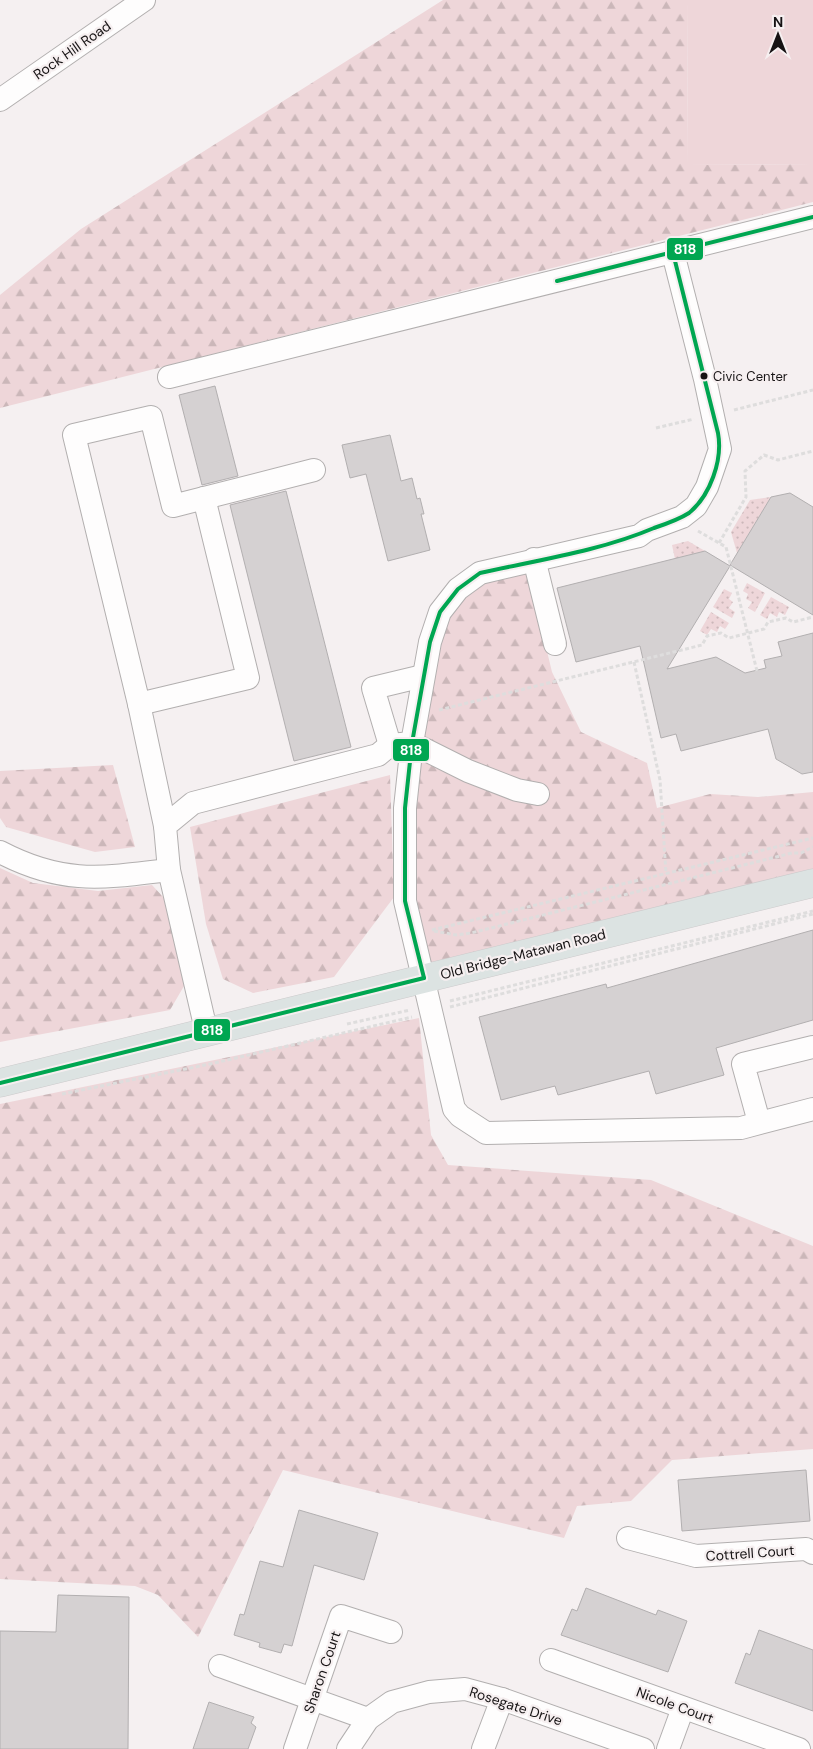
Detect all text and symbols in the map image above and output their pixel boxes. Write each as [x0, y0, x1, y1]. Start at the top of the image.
north arrow [753, 10, 803, 60]
text: N [773, 13, 783, 31]
street label: Rock Hill Road [30, 17, 114, 83]
line badge: 818 [666, 237, 704, 261]
text: 818 [674, 240, 696, 258]
place label: Civic Center [713, 368, 788, 385]
marker: Civic Center [699, 371, 709, 381]
line badge: 818 [392, 738, 430, 762]
text: 818 [400, 741, 422, 759]
street label: Old Bridge-Matawan Road [438, 925, 608, 983]
line badge: 818 [193, 1018, 231, 1042]
text: 818 [201, 1021, 223, 1039]
street label: Cottrell Court [705, 1541, 795, 1565]
street label: Sharon Court [300, 1629, 344, 1715]
street label: Rosegate Drive [467, 1683, 565, 1729]
street label: Nicole Court [634, 1683, 716, 1727]

